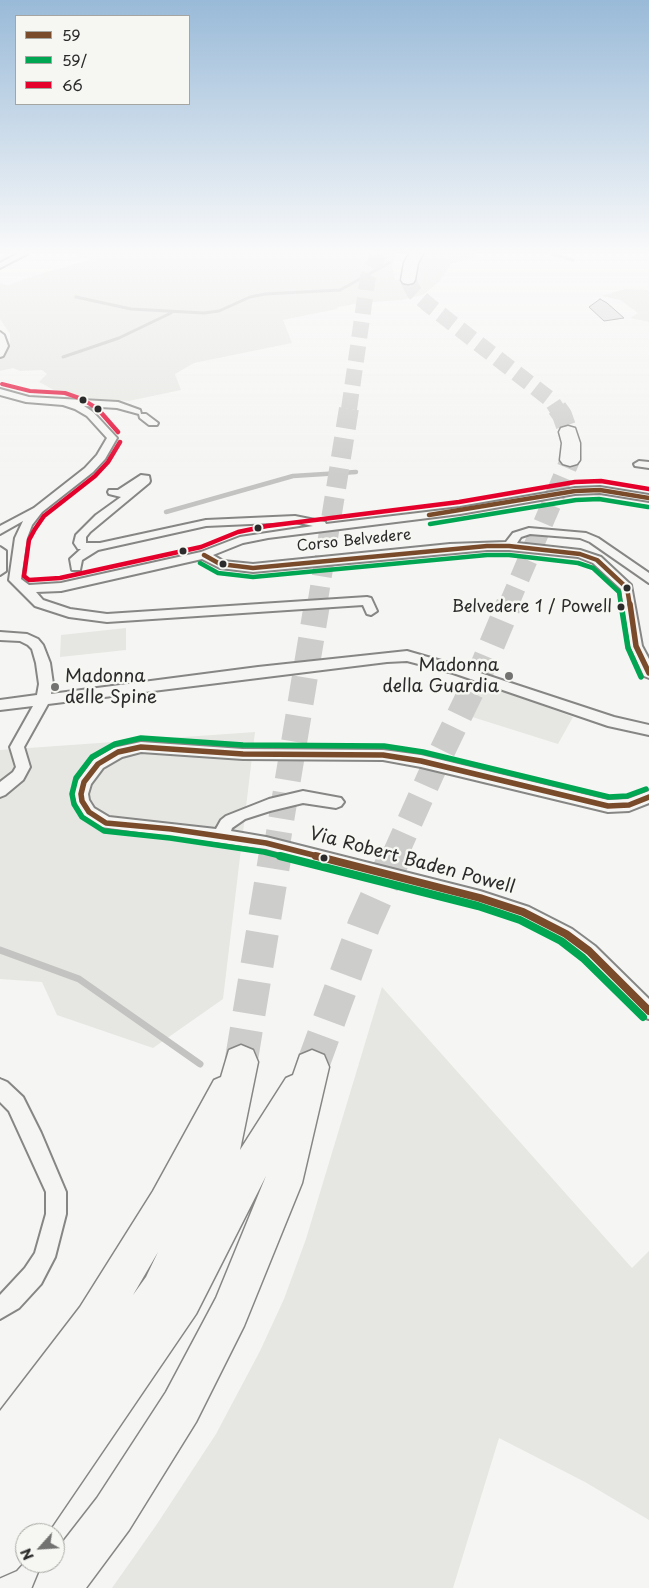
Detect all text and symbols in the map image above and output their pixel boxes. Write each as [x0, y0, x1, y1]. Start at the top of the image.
legend [15, 15, 190, 105]
text: 59 [62, 23, 81, 46]
text: 59/ [62, 48, 87, 71]
text: 66 [62, 73, 83, 96]
unlabelled marker [78, 395, 88, 405]
unlabelled marker [93, 404, 103, 414]
unlabelled marker [253, 523, 263, 533]
street label: Corso Belvedere [296, 526, 412, 556]
unlabelled marker [178, 546, 188, 556]
unlabelled marker [218, 559, 228, 569]
unlabelled marker [622, 583, 632, 593]
place label: Belvedere 1 / Powell [452, 597, 612, 617]
marker: Belvedere 1 / Powell [616, 602, 626, 612]
place label: Madonna della Guardia [382, 655, 499, 698]
place label: Madonna delle Spine [65, 666, 157, 709]
marker: Madonna della Guardia [503, 670, 515, 682]
marker: Madonna delle Spine [49, 681, 61, 693]
street label: Via Robert Baden Powell [307, 823, 517, 899]
unlabelled marker [319, 853, 329, 863]
north arrow [15, 1523, 65, 1573]
text: N [15, 1545, 39, 1564]

